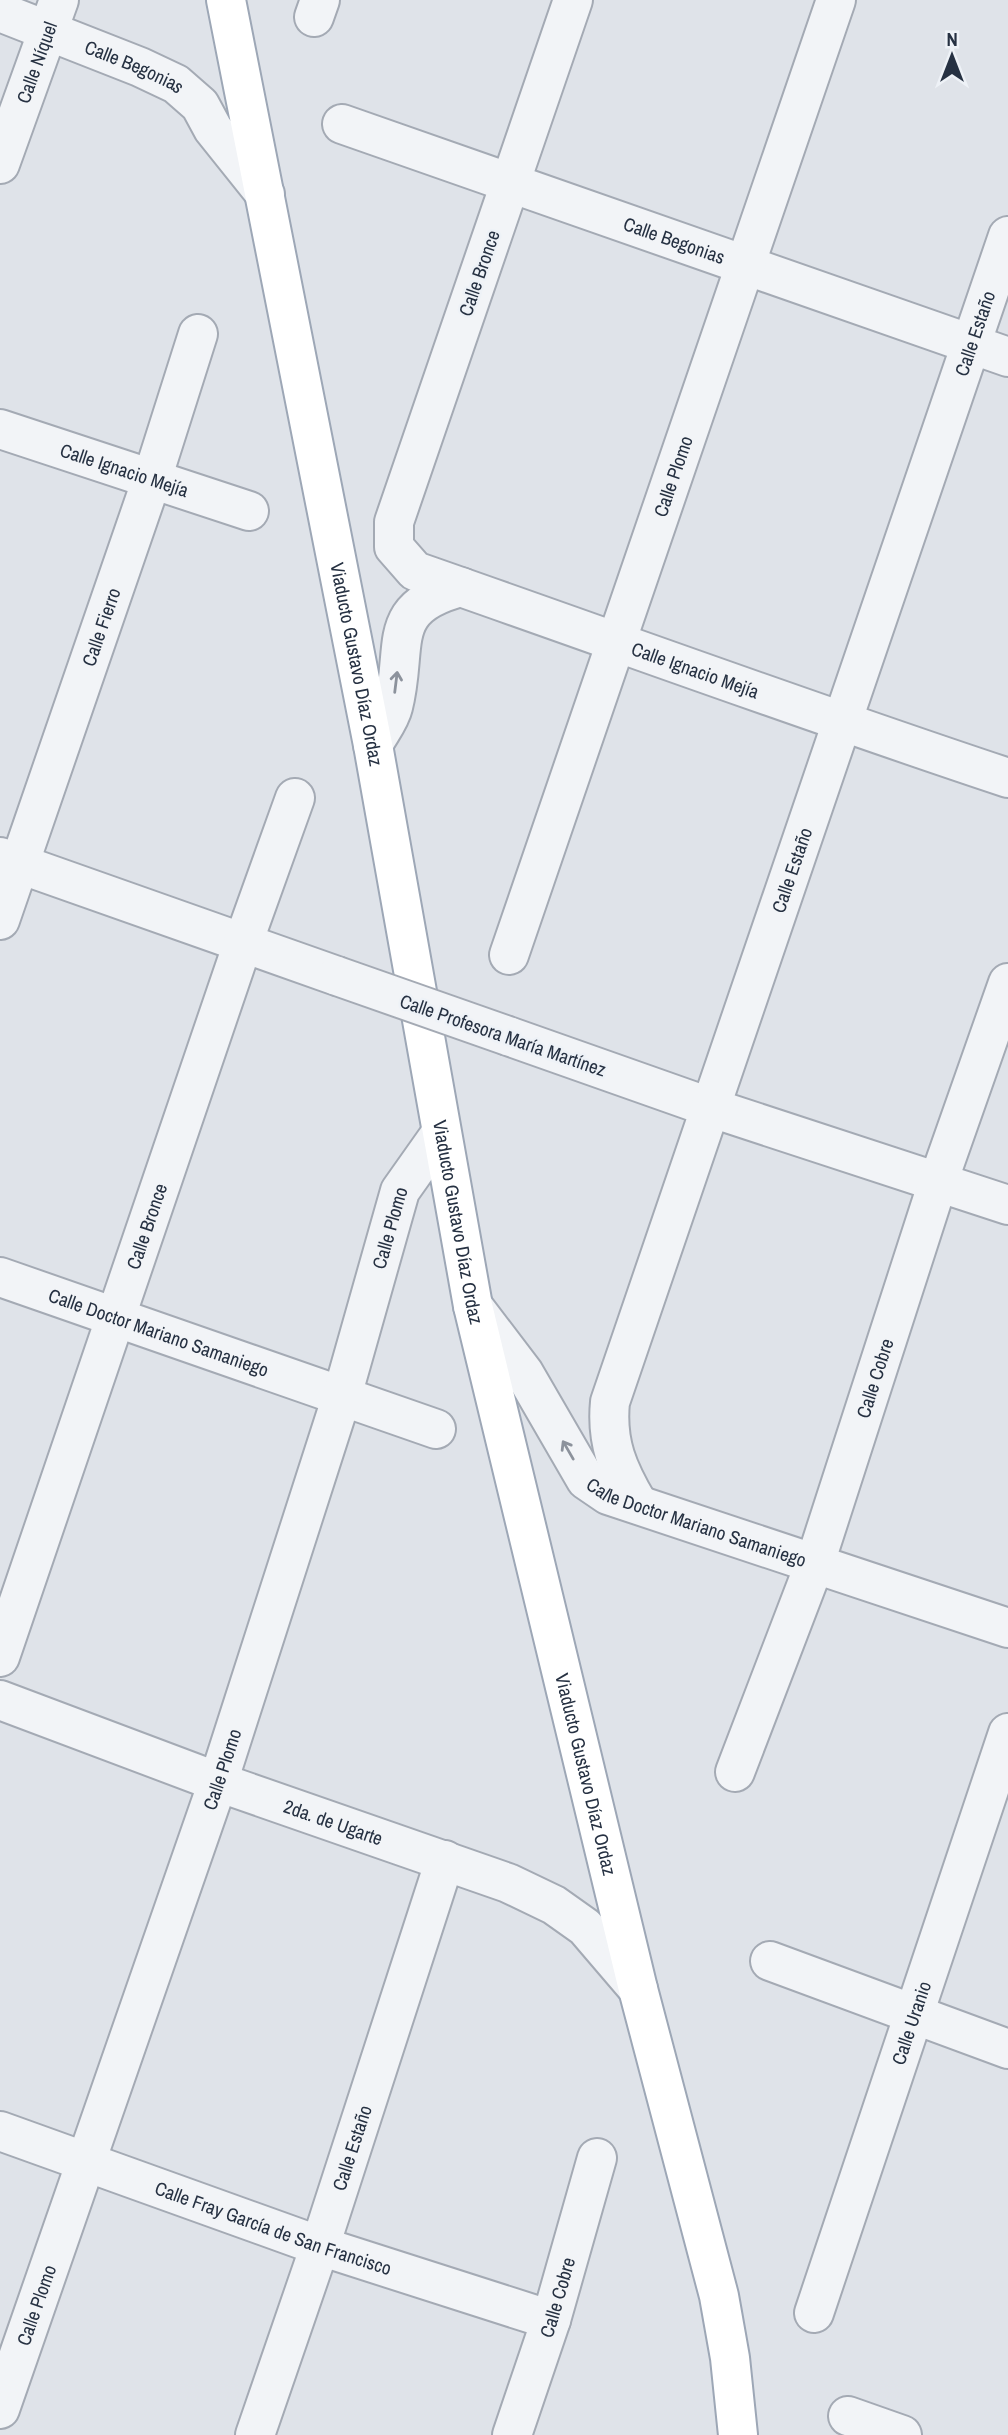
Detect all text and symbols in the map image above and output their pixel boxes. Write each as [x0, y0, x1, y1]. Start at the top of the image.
street label: Calle Níquel [10, 18, 63, 107]
north arrow [917, 21, 987, 91]
text: N [946, 26, 958, 52]
street label: Calle Begonias [81, 34, 190, 99]
street label: Calle Begonias [620, 211, 729, 270]
street label: Calle Bronce [452, 227, 506, 319]
street label: Calle Estaño [948, 287, 1001, 379]
street label: Calle Plomo [647, 432, 699, 520]
street label: Calle Ignacio Mejía [57, 437, 192, 503]
street label: Viaducto Gustavo Díaz Ordaz [324, 560, 390, 768]
street label: Calle Fierro [75, 584, 127, 670]
street label: Calle Ignacio Mejía [628, 635, 763, 705]
one-way arrow [390, 672, 403, 694]
street label: Calle Estaño [765, 824, 818, 916]
street label: Calle Profesora María Martínez [396, 987, 610, 1083]
street label: Viaducto Gustavo Díaz Ordaz [427, 1118, 490, 1327]
street label: Calle Bronce [120, 1180, 173, 1273]
street label: Calle Plomo [366, 1184, 414, 1272]
street label: Calle Doctor Mariano Samaniego [45, 1282, 272, 1383]
street label: Calle Cobre [850, 1335, 900, 1421]
one-way arrow [561, 1441, 575, 1461]
street label: Calle Doctor Mariano Samaniego [581, 1471, 810, 1573]
street label: Viaducto Gustavo Díaz Ordaz [549, 1671, 623, 1878]
street label: Calle Plomo [196, 1725, 247, 1814]
street label: 2da. de Ugarte [280, 1793, 386, 1851]
street label: Calle Uranio [885, 1978, 937, 2068]
street label: Calle Estaño [326, 2102, 378, 2194]
street label: Calle Fray García de San Francisco [151, 2175, 395, 2281]
street label: Calle Cobre [533, 2254, 581, 2341]
street label: Calle Plomo [10, 2261, 62, 2349]

